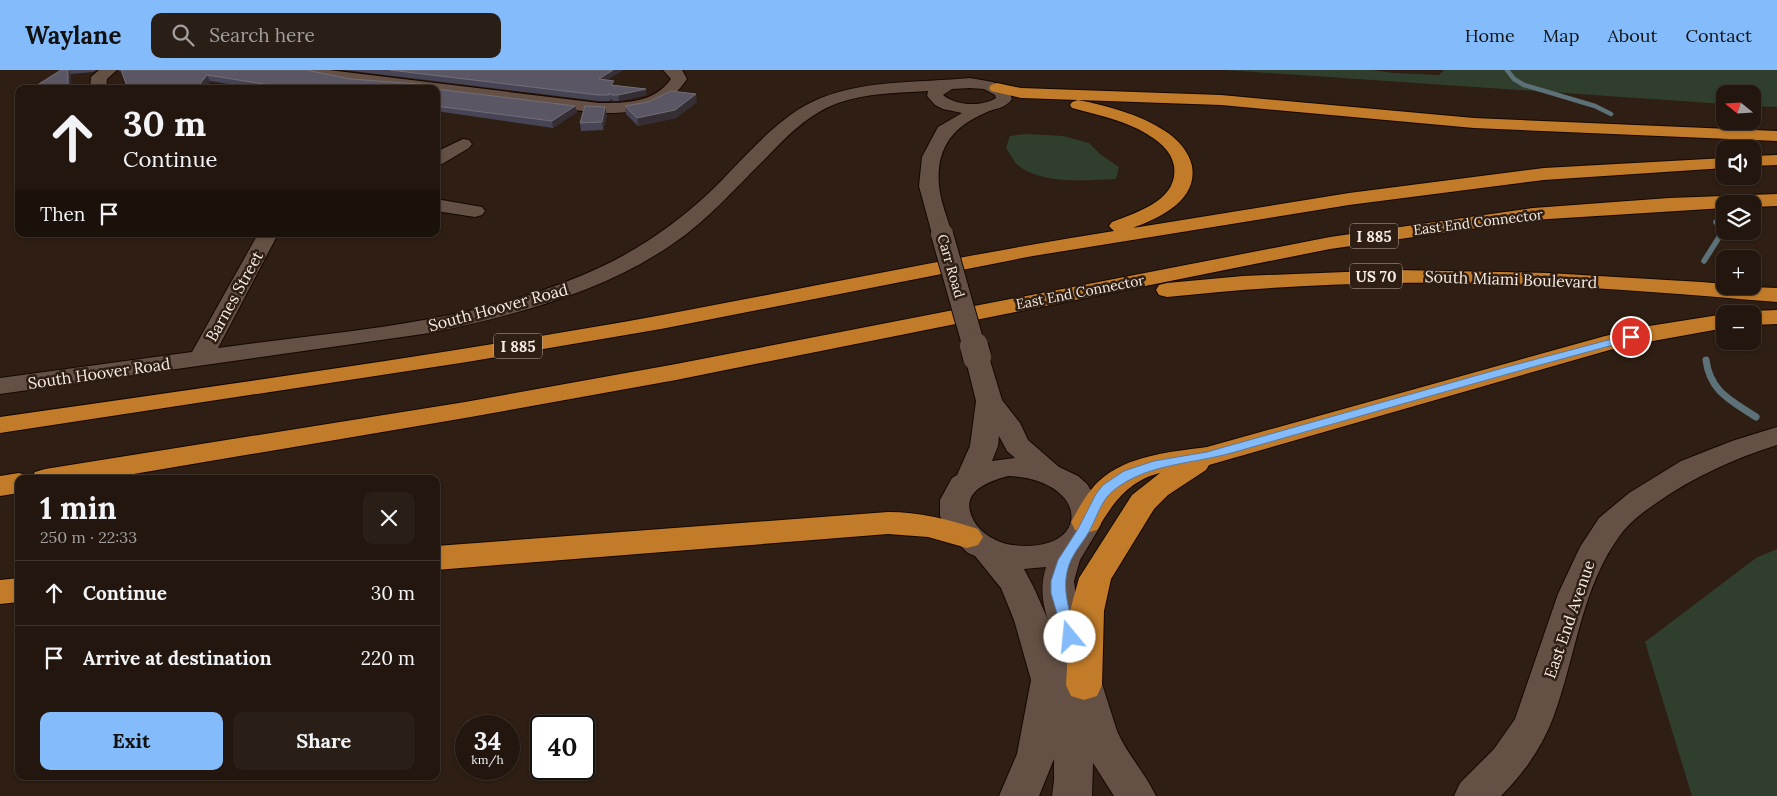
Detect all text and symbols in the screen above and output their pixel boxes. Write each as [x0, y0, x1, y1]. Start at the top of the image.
search box [151, 13, 501, 58]
text: Waylane [25, 20, 121, 51]
icon: search [169, 21, 197, 49]
text: Search here [209, 23, 315, 47]
text: Home [1465, 24, 1515, 47]
text: Map [1543, 24, 1579, 47]
text: About [1607, 24, 1657, 47]
text: Contact [1685, 24, 1752, 47]
north arrow [1716, 85, 1761, 130]
map controls [1716, 85, 1761, 350]
text: 30 m [123, 101, 206, 146]
icon: ahead [40, 105, 105, 170]
button: sound [1716, 140, 1761, 185]
text: Continue [123, 145, 218, 173]
button: layers [1716, 195, 1761, 240]
icon: arrive [95, 200, 123, 228]
text: Then [40, 202, 85, 226]
street label: East End Connector [1412, 205, 1544, 239]
road number: I 885 [1350, 224, 1398, 248]
street label: Carr Road [933, 232, 969, 300]
street label: Barnes Street [201, 246, 267, 345]
button: + [1716, 250, 1761, 295]
road number: US 70 [1350, 264, 1402, 288]
street label: South Miami Boulevard [1424, 266, 1598, 292]
street label: East End Connector [1014, 271, 1146, 313]
street label: South Hoover Road [426, 279, 570, 335]
button: − [1716, 305, 1761, 350]
pin [1610, 316, 1652, 358]
icon: arrive [1617, 323, 1645, 351]
road number: I 885 [494, 334, 542, 358]
street label: South Hoover Road [26, 353, 172, 393]
text: 1 min [40, 489, 117, 527]
button: close [363, 492, 415, 544]
text: 250 m · 22:33 [40, 527, 137, 547]
street label: East End Avenue [1539, 557, 1599, 681]
icon: ahead [40, 579, 68, 607]
text: Continue [83, 581, 167, 605]
text: 30 m [371, 581, 415, 605]
position arrow [1043, 610, 1095, 662]
icon: arrive [40, 644, 68, 672]
text: Arrive at destination [83, 646, 272, 670]
text: 220 m [361, 646, 415, 670]
button: Exit [40, 712, 223, 770]
button: Share [233, 712, 415, 770]
speed limit sign: 40 [530, 715, 595, 780]
text: 34 [474, 725, 501, 757]
text: km/h [471, 752, 504, 767]

